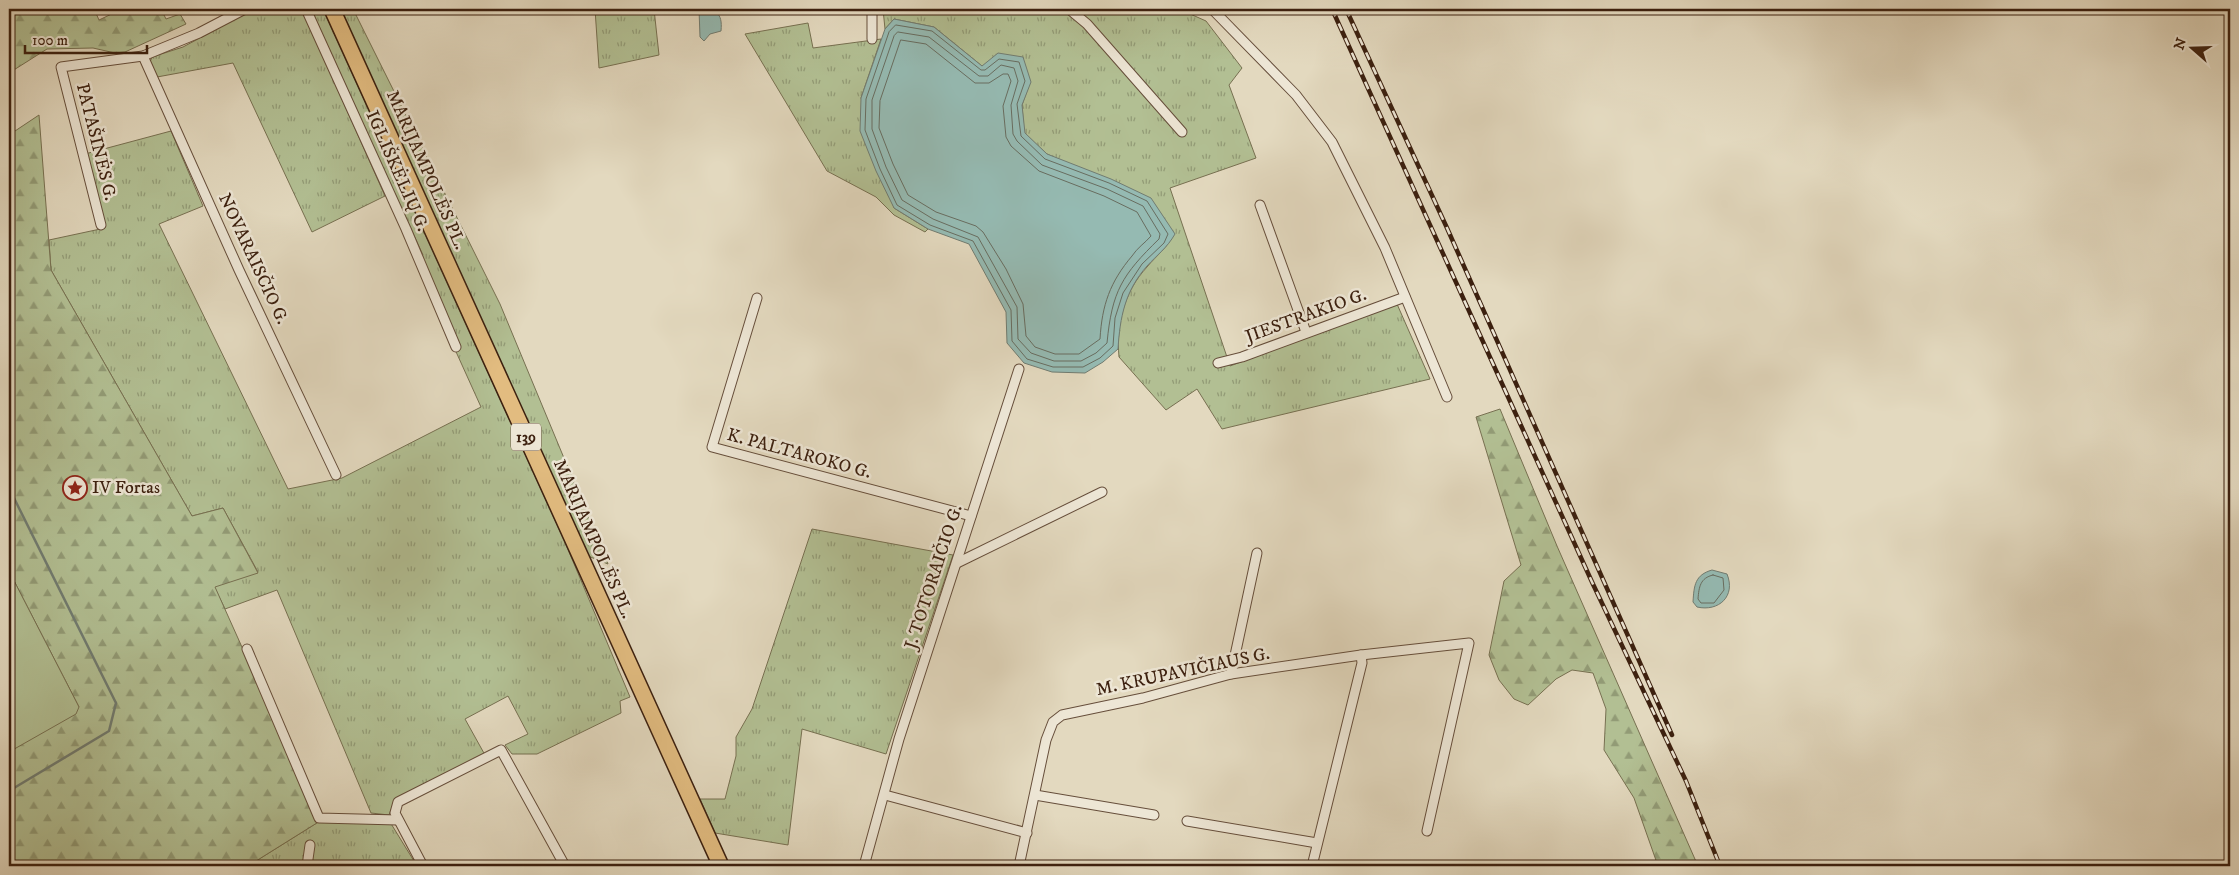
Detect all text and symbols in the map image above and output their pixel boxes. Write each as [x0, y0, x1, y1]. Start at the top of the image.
scale bar [25, 22, 148, 54]
north arrow [2166, 22, 2216, 72]
text: 100 m [32, 31, 68, 50]
text: N [2170, 35, 2191, 52]
street label: PATAŠINĖS G. [71, 81, 122, 203]
street label: MARIJAMPOLĖS PL. [381, 87, 471, 253]
street label: IGLIŠKĖLIŲ G. [361, 107, 434, 235]
street label: NOVARAISČIO G. [213, 190, 294, 328]
street label: JIESTRAKIO G. [1241, 284, 1369, 349]
road number: 139 [511, 424, 541, 451]
street label: K. PALTAROKO G. [724, 424, 874, 484]
street label: MARIJAMPOLĖS PL. [548, 456, 638, 622]
place icon: IV Fortas [62, 475, 88, 501]
place label: IV Fortas [92, 477, 160, 499]
street label: J. TOTORAIČIO G. [899, 502, 968, 654]
street label: M. KRUPAVIČIAUS G. [1094, 642, 1272, 701]

